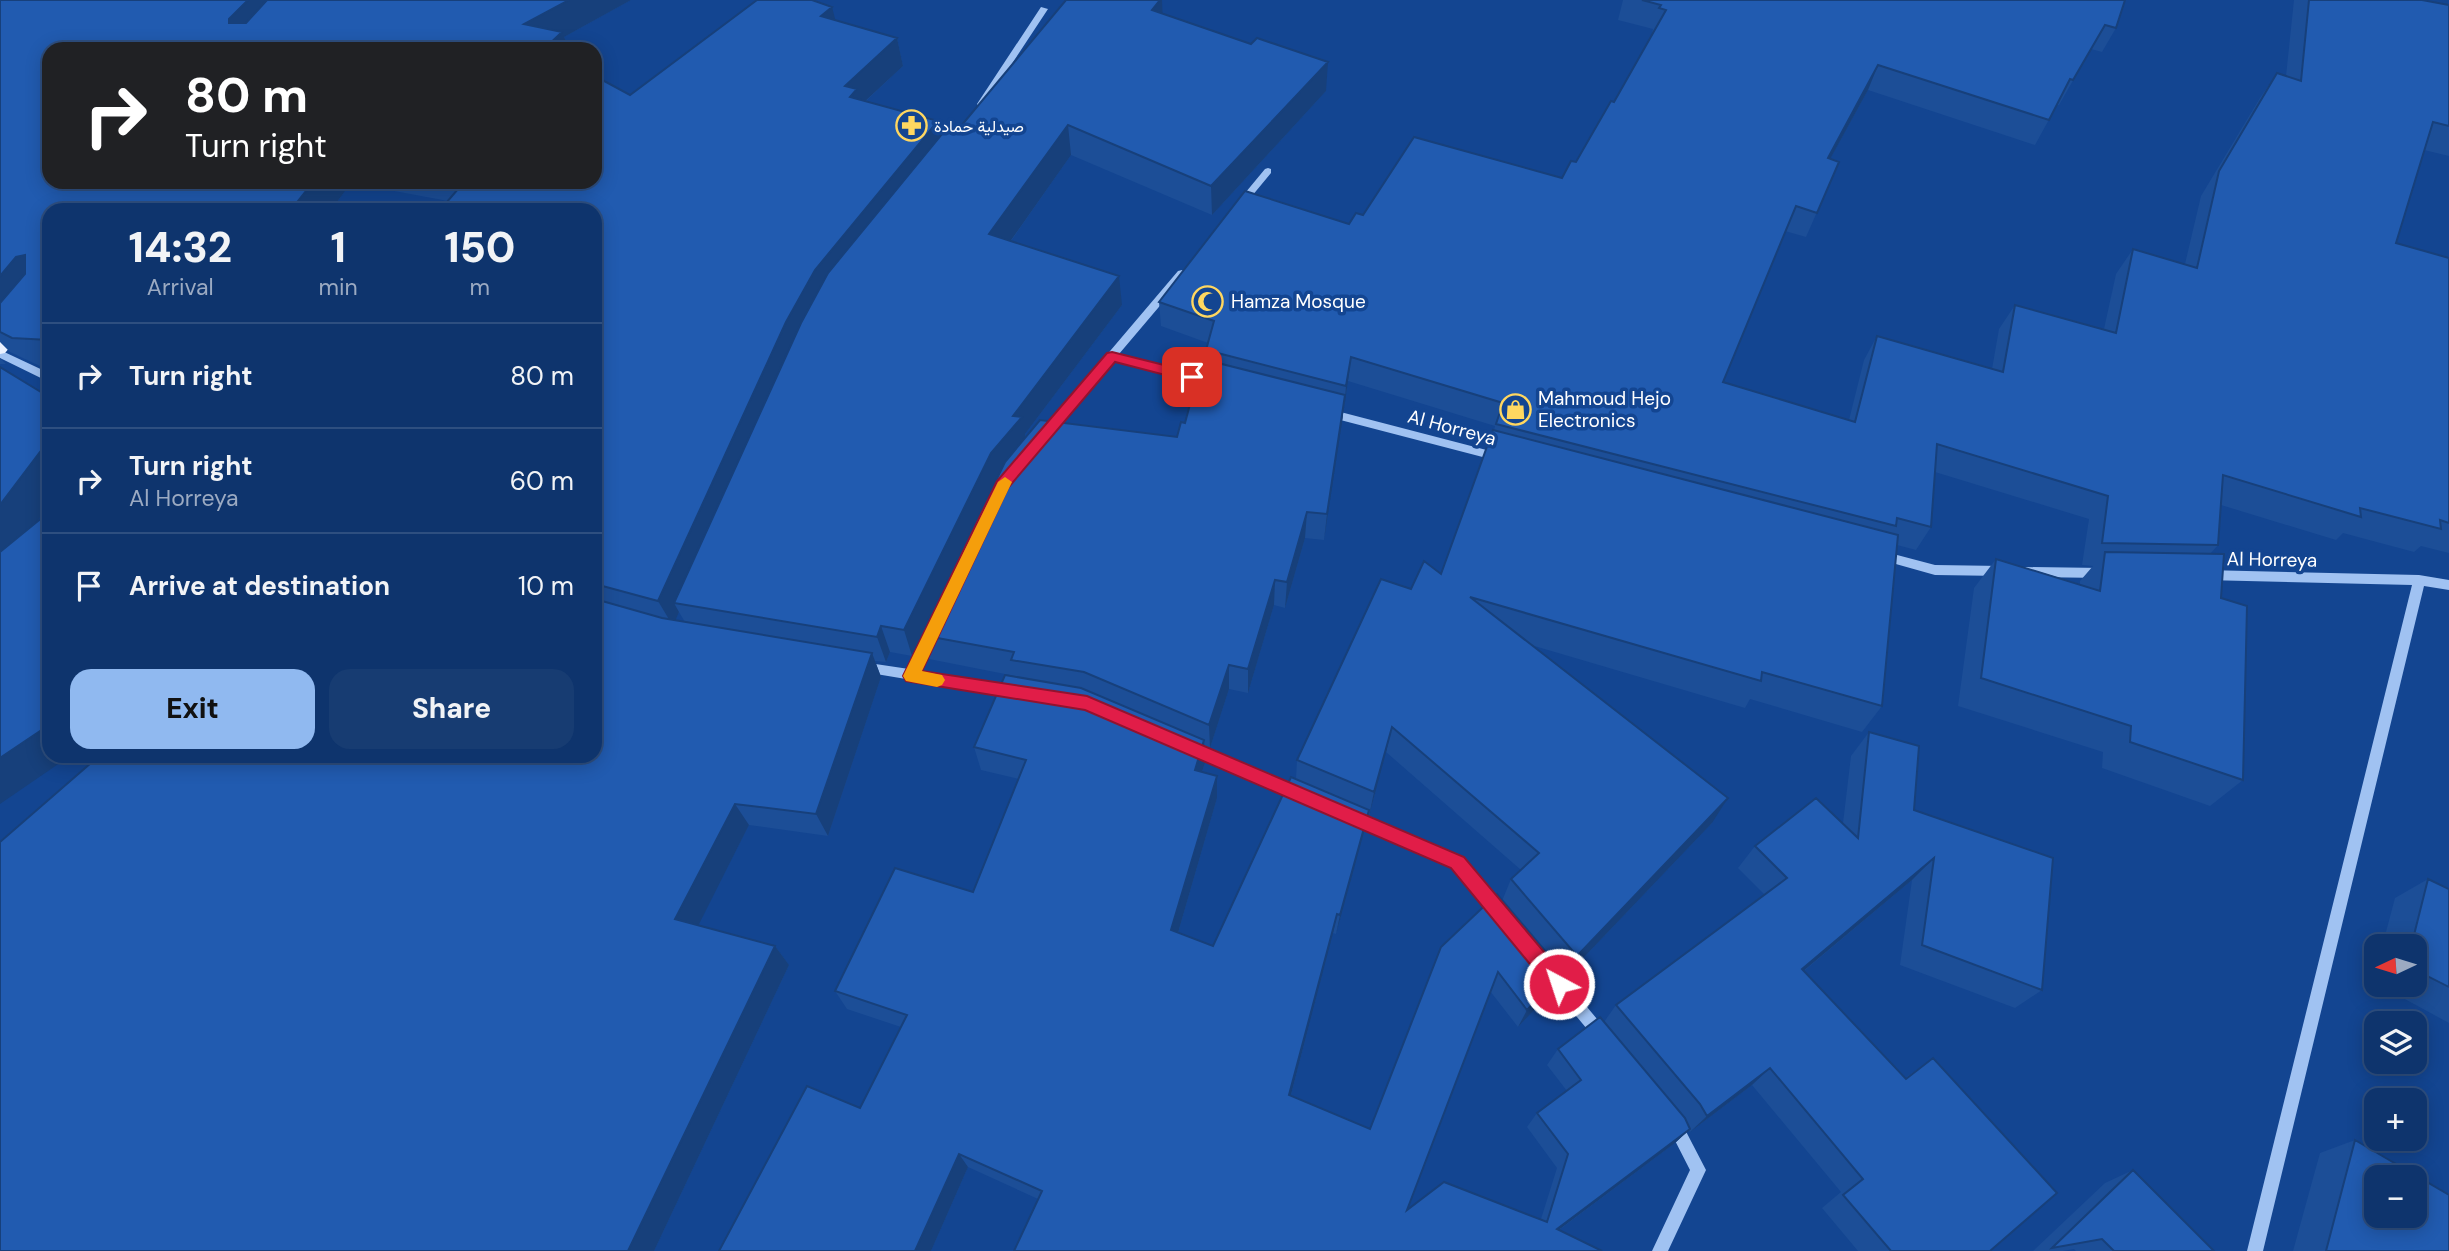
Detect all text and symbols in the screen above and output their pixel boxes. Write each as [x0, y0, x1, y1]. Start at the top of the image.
text: 80 m [185, 63, 308, 127]
icon: right [70, 70, 161, 161]
pharmacy icon: صيدلية حمادة [894, 109, 928, 143]
place label: صيدلية حمادة [934, 116, 1024, 137]
text: Turn right [185, 125, 327, 167]
text: 14:32 [128, 220, 232, 275]
text: 1 [330, 220, 346, 275]
text: 150 [444, 220, 516, 275]
text: Arrival [147, 272, 214, 302]
text: min [319, 272, 358, 302]
text: m [470, 272, 490, 302]
mosque icon: Hamza Mosque [1191, 284, 1225, 318]
place label: Hamza Mosque [1231, 289, 1366, 314]
pin [1162, 347, 1222, 407]
icon: right [70, 357, 108, 395]
icon: arrive [1173, 358, 1211, 396]
text: Turn right [129, 359, 253, 393]
text: 80 m [510, 359, 574, 393]
place label: Mahmoud Hejo Electronics [1538, 386, 1671, 433]
shop icon: Mahmoud Hejo Electronics [1498, 392, 1532, 426]
street label: Al Horreya [1405, 404, 1499, 451]
text: Turn right [129, 449, 253, 483]
icon: right [70, 462, 108, 500]
text: 60 m [510, 464, 574, 498]
text: Al Horreya [129, 483, 239, 513]
street label: Al Horreya [2227, 546, 2317, 573]
icon: arrive [70, 567, 108, 605]
text: Arrive at destination [129, 569, 390, 603]
text: 10 m [518, 569, 574, 603]
button: Exit [70, 669, 315, 749]
button: Share [329, 669, 574, 749]
north arrow [2364, 934, 2427, 998]
map controls [2364, 934, 2427, 1228]
position arrow [1522, 947, 1596, 1021]
button: layers [2364, 1011, 2427, 1074]
button: + [2364, 1088, 2427, 1151]
button: − [2364, 1165, 2427, 1228]

